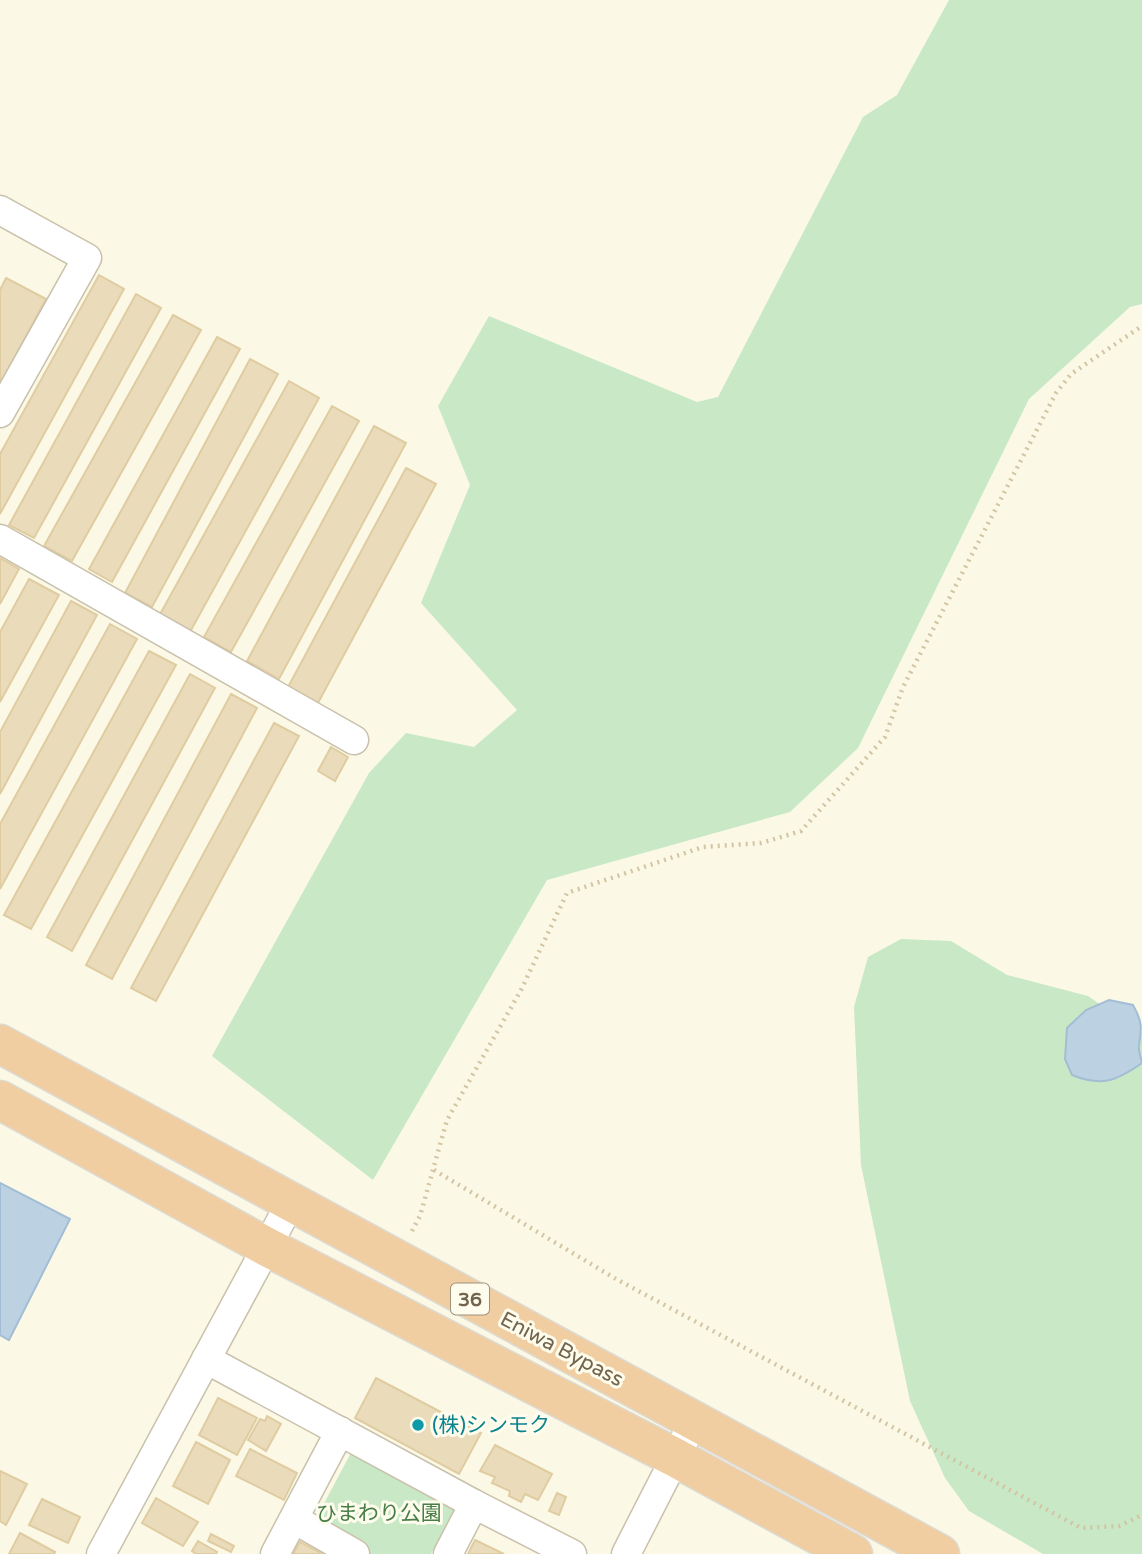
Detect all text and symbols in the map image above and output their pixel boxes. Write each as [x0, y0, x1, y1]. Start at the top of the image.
road number: 36 [451, 1284, 489, 1315]
street label: Eniwa Bypass [496, 1307, 628, 1392]
place label: (株)シンモク [432, 1413, 550, 1438]
marker: (株)シンモク [410, 1417, 426, 1433]
park label: ひまわり公園 [316, 1501, 442, 1526]

